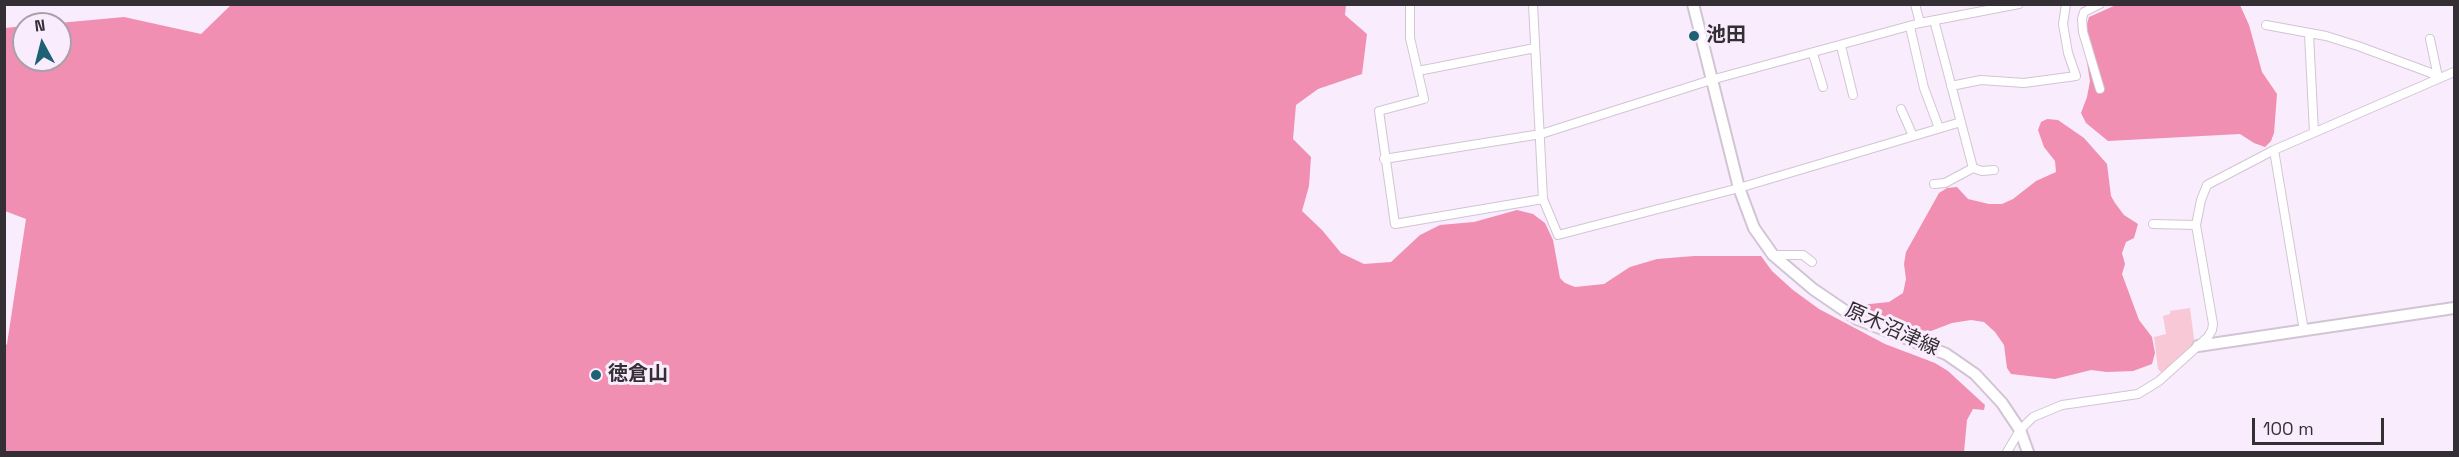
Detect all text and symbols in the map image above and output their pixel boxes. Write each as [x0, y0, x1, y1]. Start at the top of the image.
north arrow [12, 12, 72, 72]
text: N [33, 15, 47, 37]
place label: 池田 [1706, 24, 1746, 48]
marker: 池田 [1687, 29, 1701, 43]
street label: 原木沼津線 [1841, 299, 1943, 361]
place label: 徳倉山 [608, 363, 668, 387]
marker: 徳倉山 [589, 368, 603, 382]
scale bar [2255, 406, 2387, 444]
text: 100 m [2263, 417, 2314, 440]

